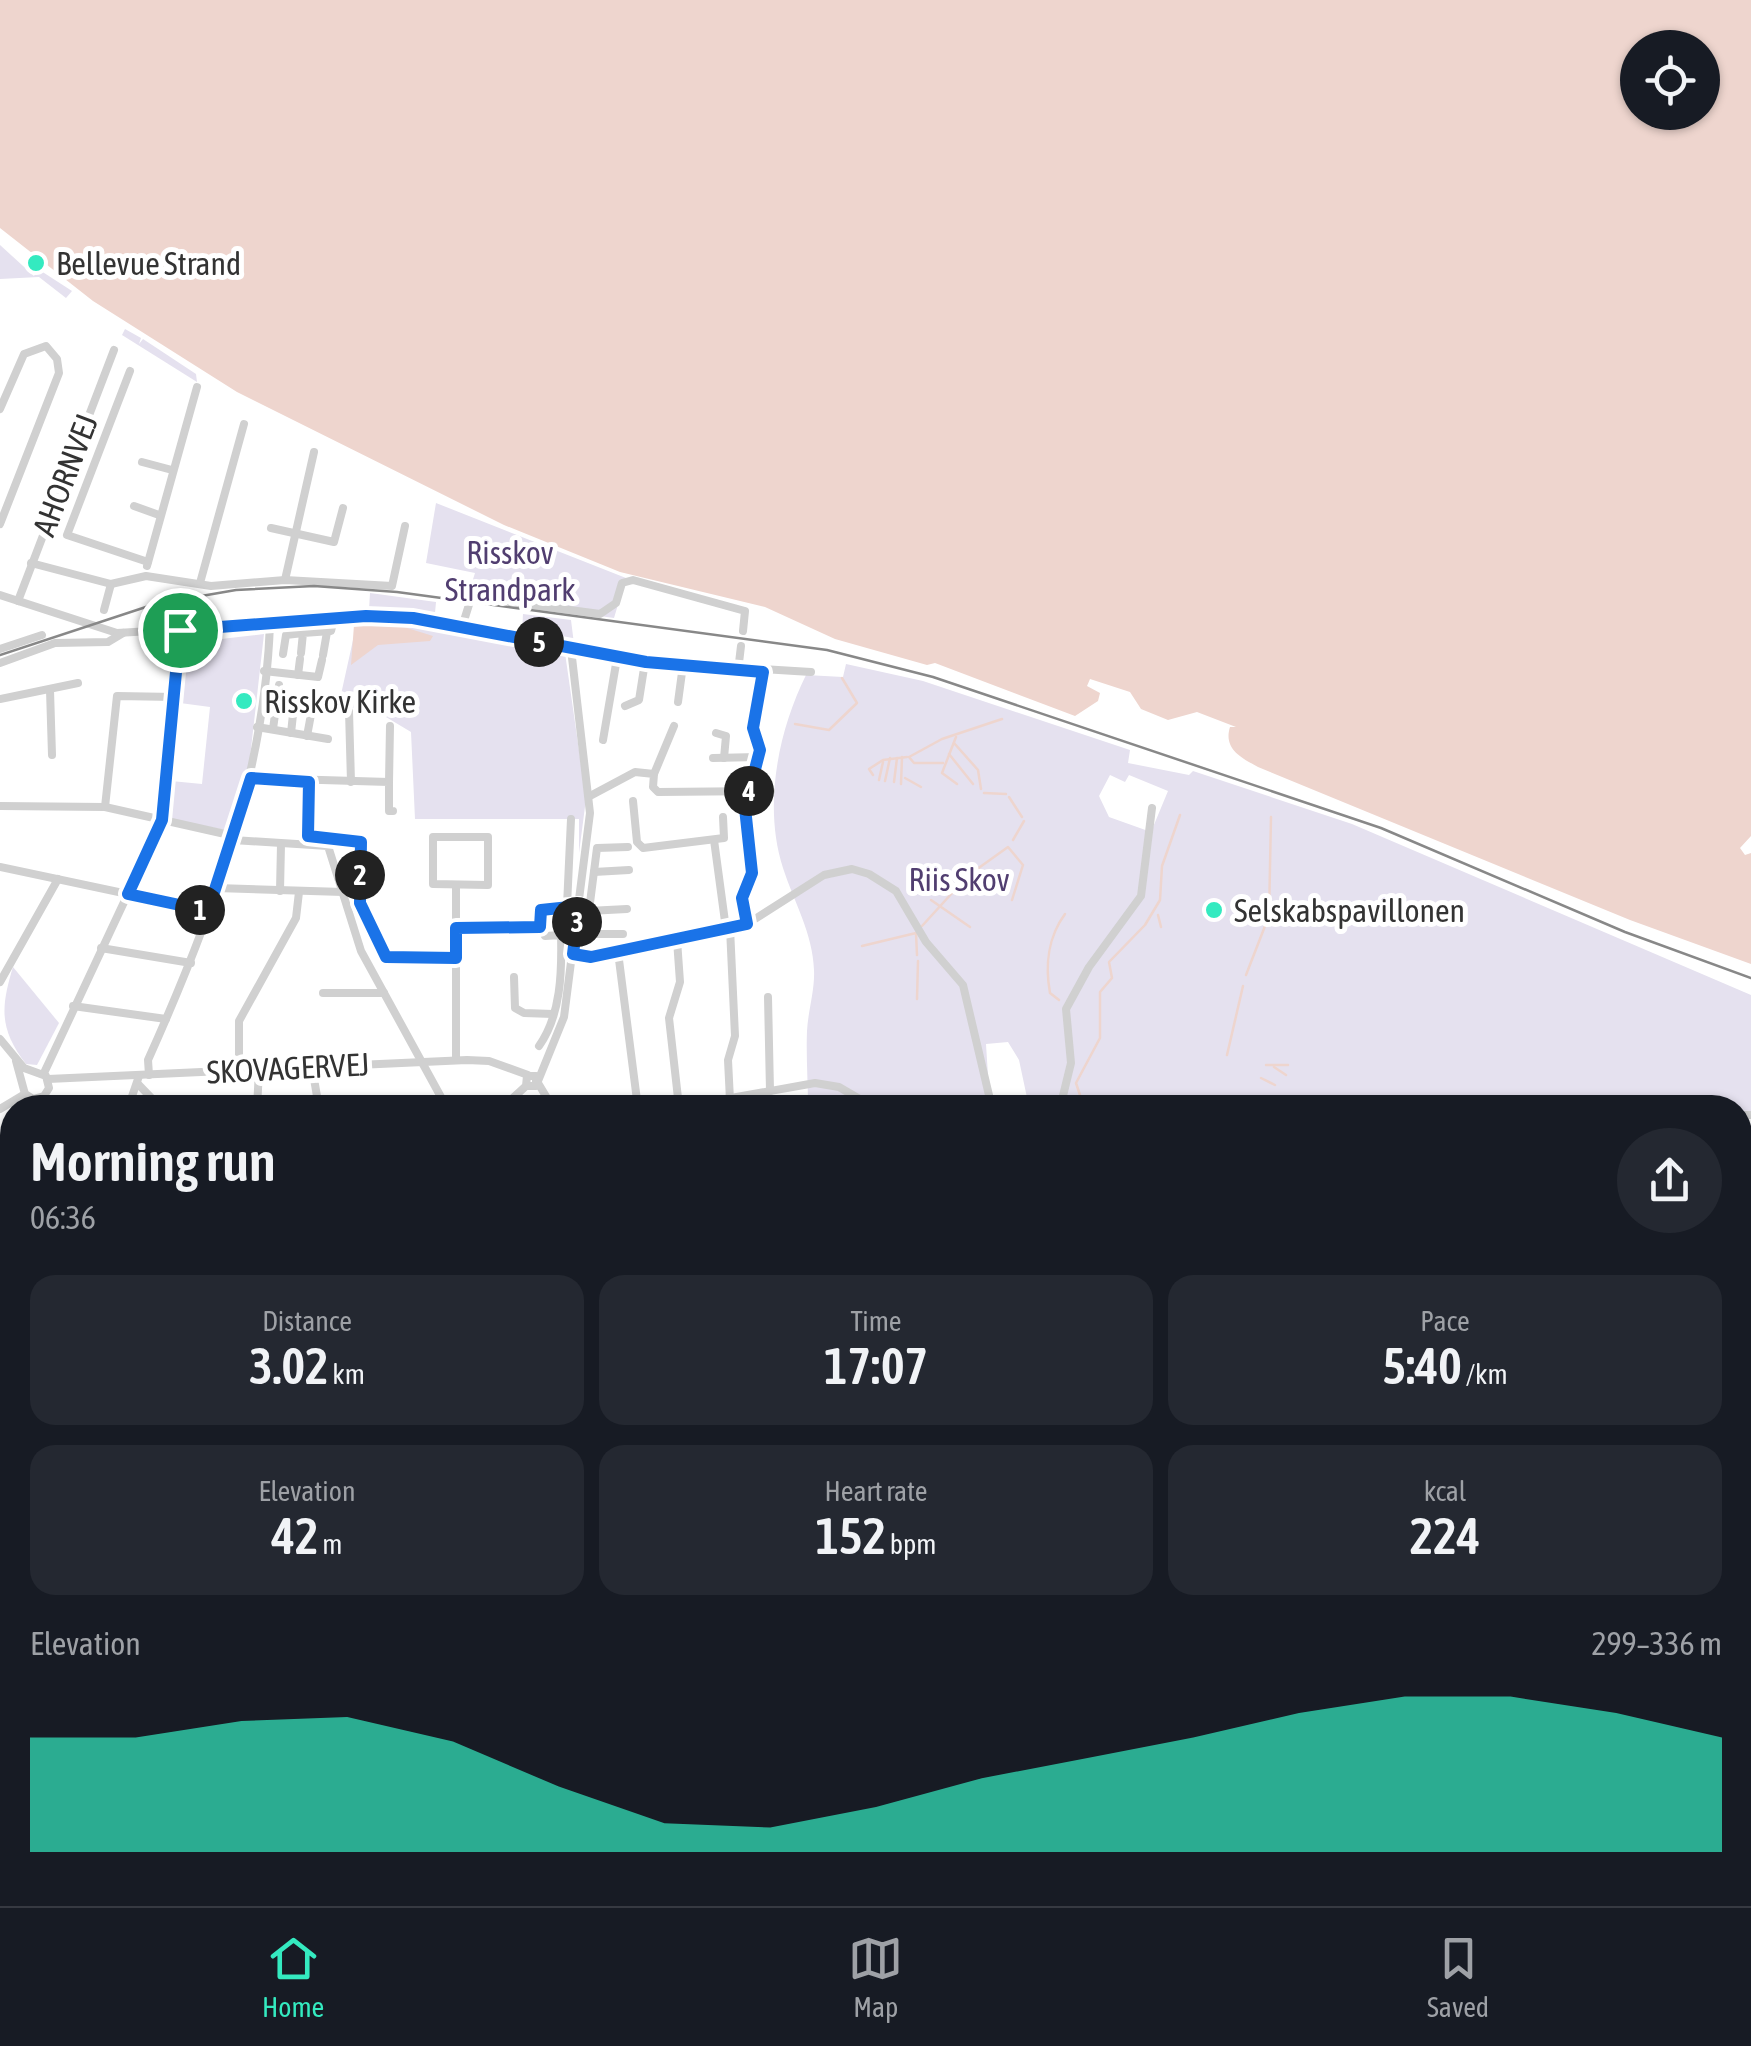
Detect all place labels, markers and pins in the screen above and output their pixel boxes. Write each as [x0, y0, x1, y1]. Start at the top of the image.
place label: Bellevue Strand [56, 245, 241, 282]
marker: Bellevue Strand [25, 252, 47, 274]
pin [138, 588, 223, 673]
pin: 5 [514, 617, 564, 667]
place label: Risskov Kirke [264, 683, 416, 720]
marker: Risskov Kirke [233, 690, 255, 712]
pin: 4 [724, 766, 774, 816]
pin: 2 [335, 850, 385, 900]
pin: 1 [175, 885, 225, 935]
place label: Selskabspavillonen [1234, 892, 1465, 929]
pin: 3 [552, 897, 602, 947]
marker: Selskabspavillonen [1203, 899, 1225, 921]

